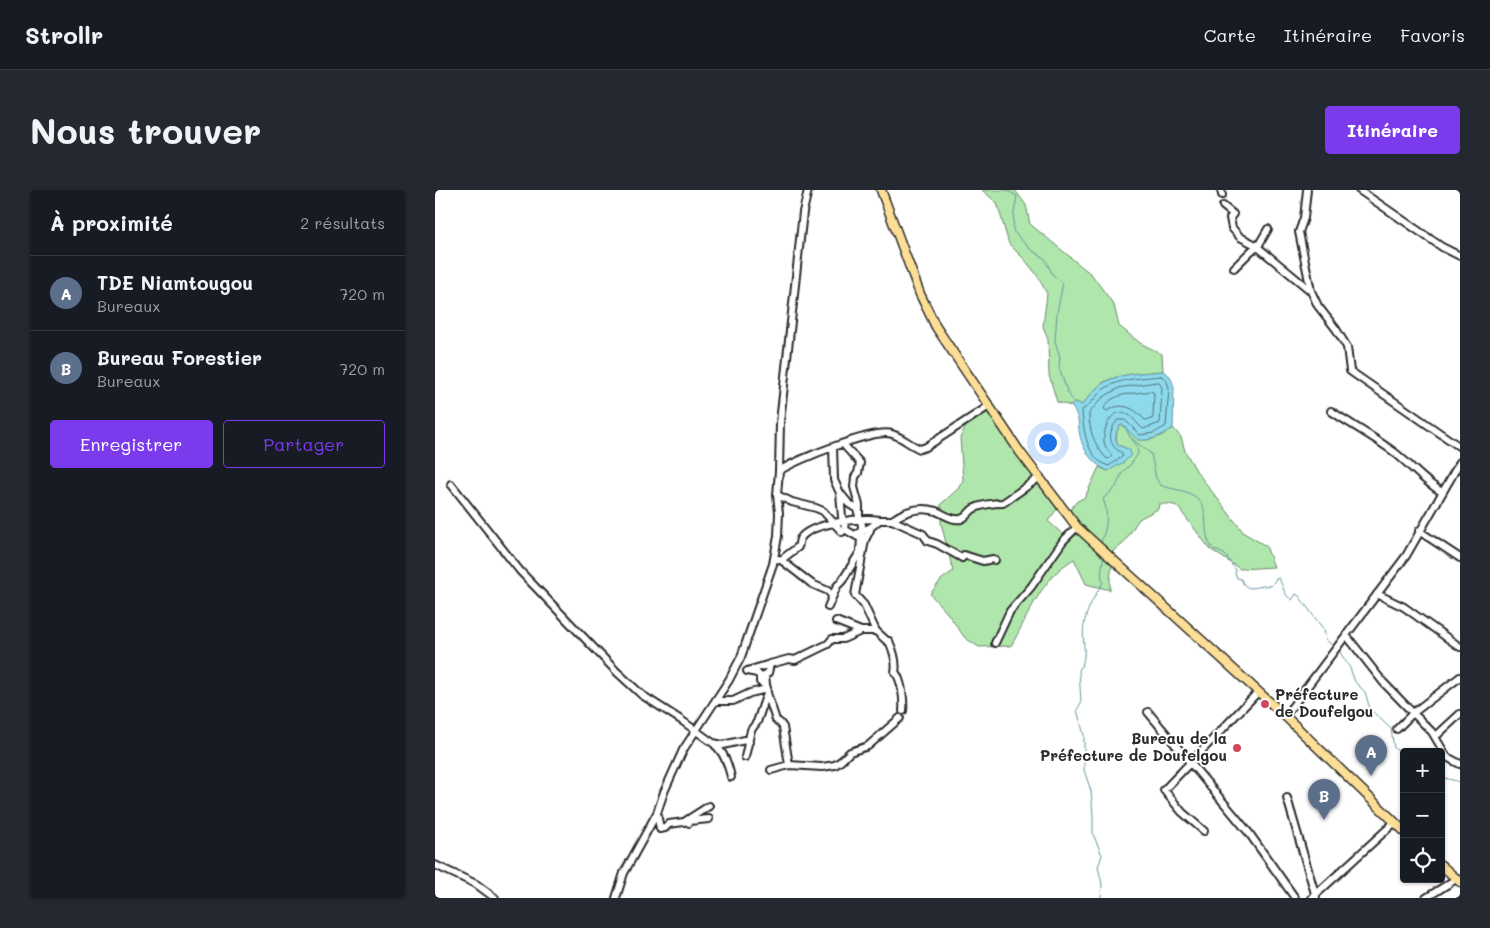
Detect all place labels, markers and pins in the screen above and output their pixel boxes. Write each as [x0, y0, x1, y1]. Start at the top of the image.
place label: Préfecture de Doufelgou [1275, 684, 1373, 721]
marker: Préfecture de Doufelgou [1259, 698, 1271, 710]
place label: Bureau de la Préfecture de Doufelgou [1040, 728, 1227, 765]
pin: A [1355, 735, 1387, 776]
marker: Bureau de la Préfecture de Doufelgou [1231, 742, 1243, 754]
pin: B [1308, 779, 1340, 820]

